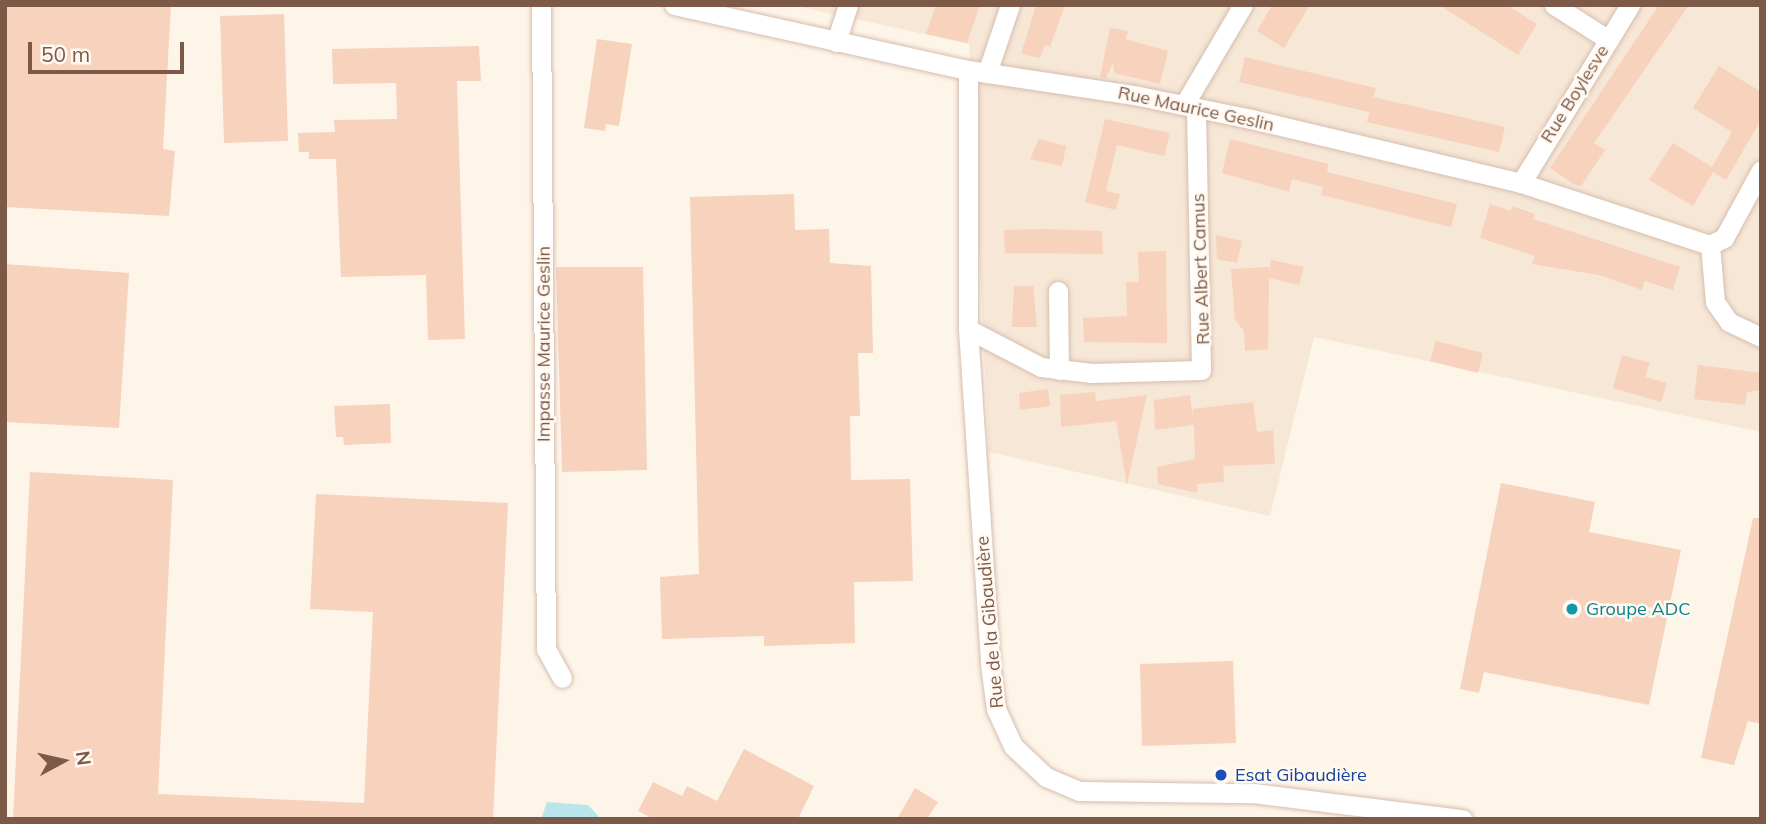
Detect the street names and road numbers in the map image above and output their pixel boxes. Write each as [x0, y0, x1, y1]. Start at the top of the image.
street label: Rue Boylesve [1536, 41, 1614, 147]
street label: Rue Maurice Geslin [1116, 82, 1276, 136]
street label: Rue Albert Camus [1188, 193, 1214, 345]
street label: Impasse Maurice Geslin [533, 246, 555, 442]
street label: Rue de la Gibaudière [972, 535, 1008, 709]

